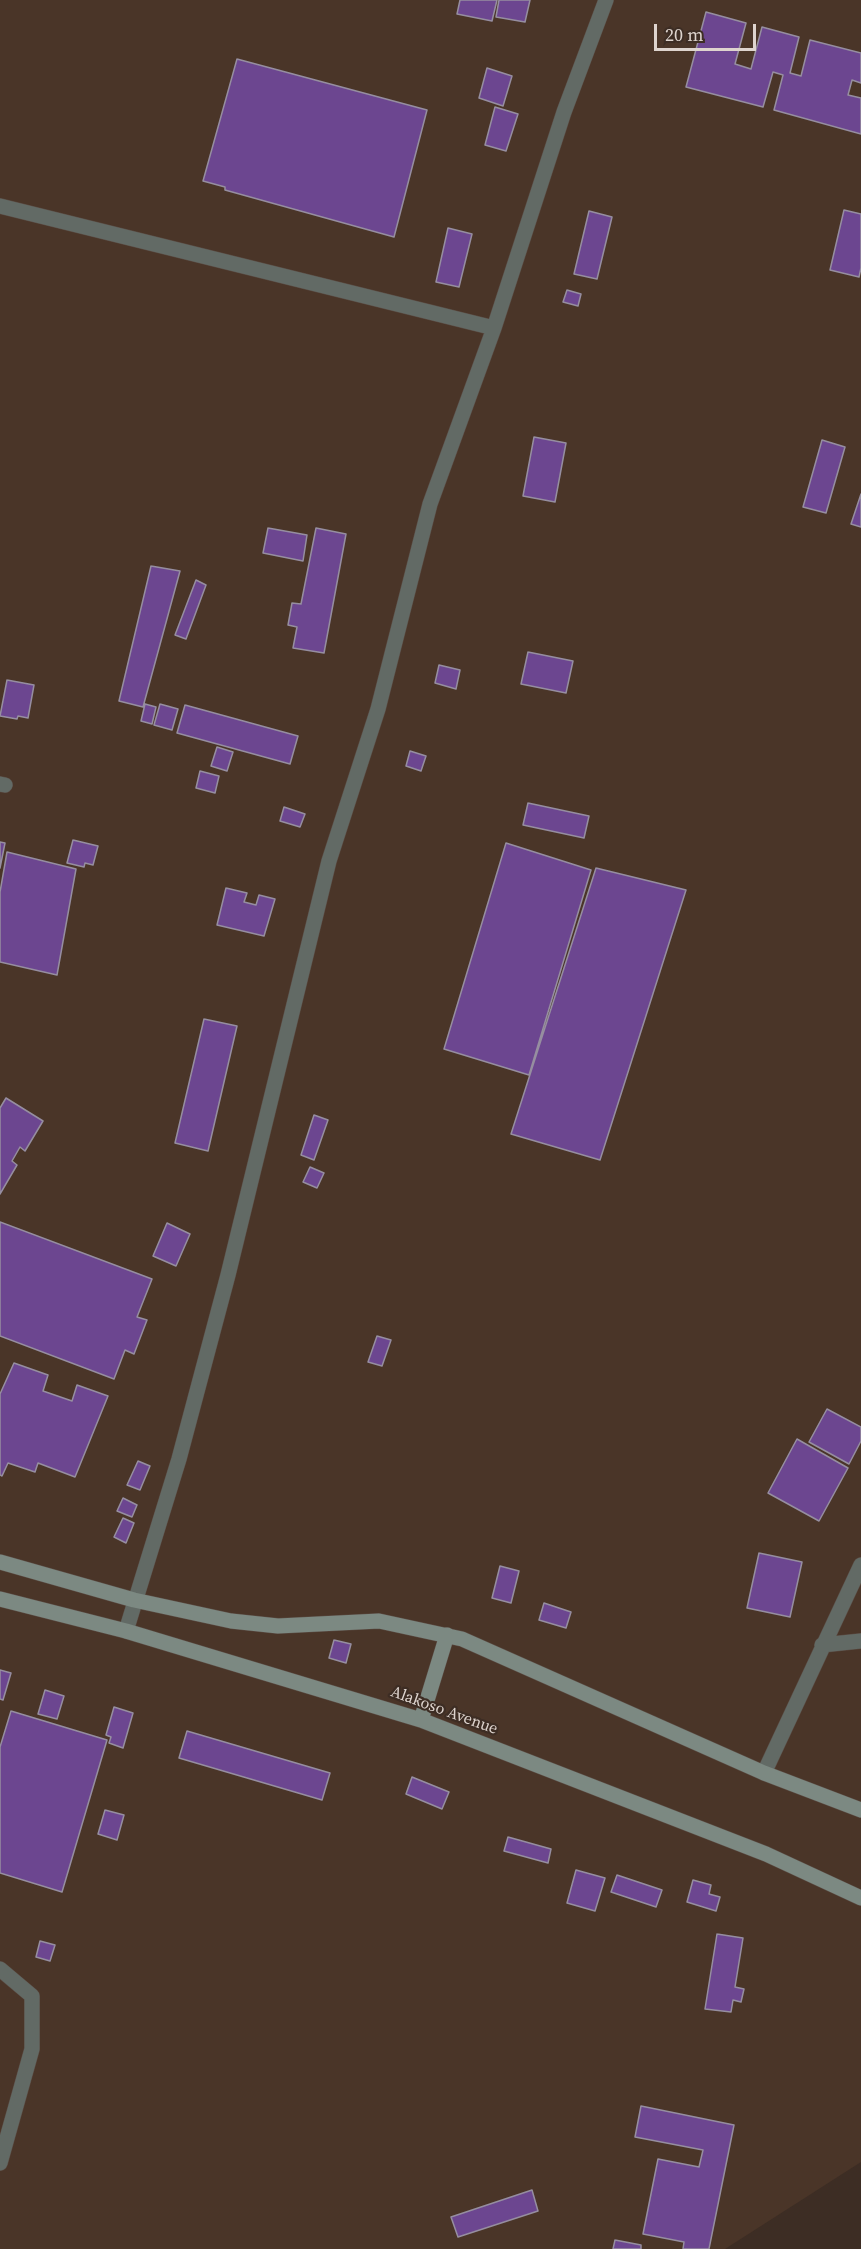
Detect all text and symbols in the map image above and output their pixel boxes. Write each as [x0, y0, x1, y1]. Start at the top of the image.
scale bar [657, 12, 759, 50]
text: 20 m [665, 22, 703, 47]
street label: Alakoso Avenue [388, 1683, 500, 1739]

